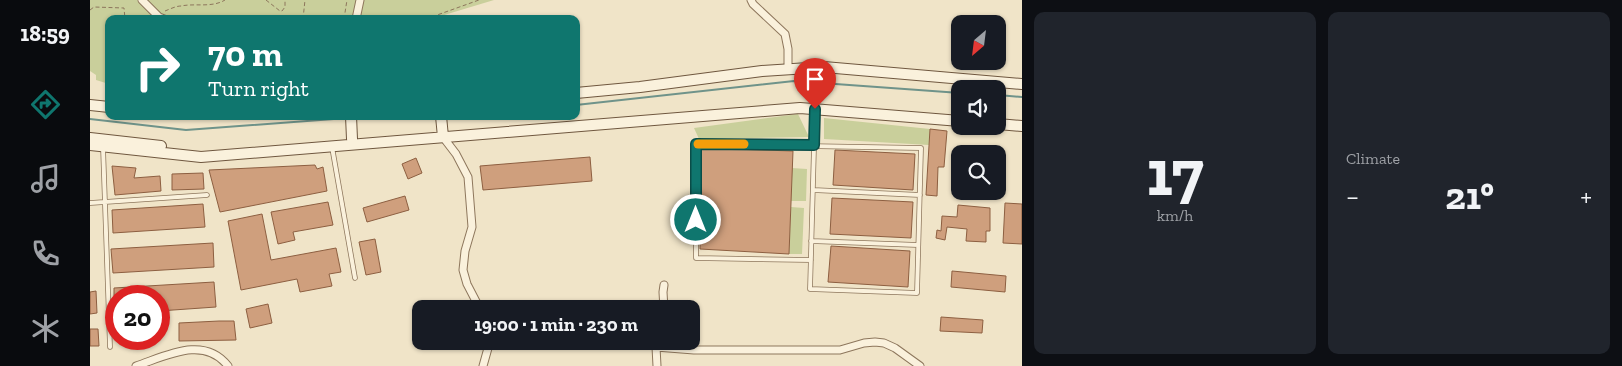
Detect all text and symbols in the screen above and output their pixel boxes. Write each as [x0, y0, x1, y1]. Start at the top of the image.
north arrow [951, 15, 1006, 70]
map controls [951, 15, 1006, 200]
text: 18:59 [20, 20, 70, 47]
text: 70 m [208, 33, 283, 75]
icon: right [125, 35, 190, 100]
pin [794, 58, 836, 109]
icon: arrive [801, 65, 829, 93]
text: Turn right [208, 75, 309, 102]
button: sound [951, 80, 1006, 135]
icon: directions [28, 87, 63, 122]
text: 17 [1146, 134, 1204, 212]
button: search [951, 145, 1006, 200]
text: Climate [1346, 149, 1400, 168]
icon: music [28, 161, 63, 196]
text: 21° [1445, 173, 1494, 219]
text: − [1346, 180, 1359, 213]
text: + [1580, 180, 1592, 213]
position arrow [669, 193, 721, 245]
text: km/h [1157, 206, 1193, 225]
icon: phone [28, 236, 63, 271]
speed limit sign: 20 [105, 285, 170, 350]
icon: climate [28, 311, 63, 346]
text: 19:00 · 1 min · 230 m [474, 313, 638, 336]

